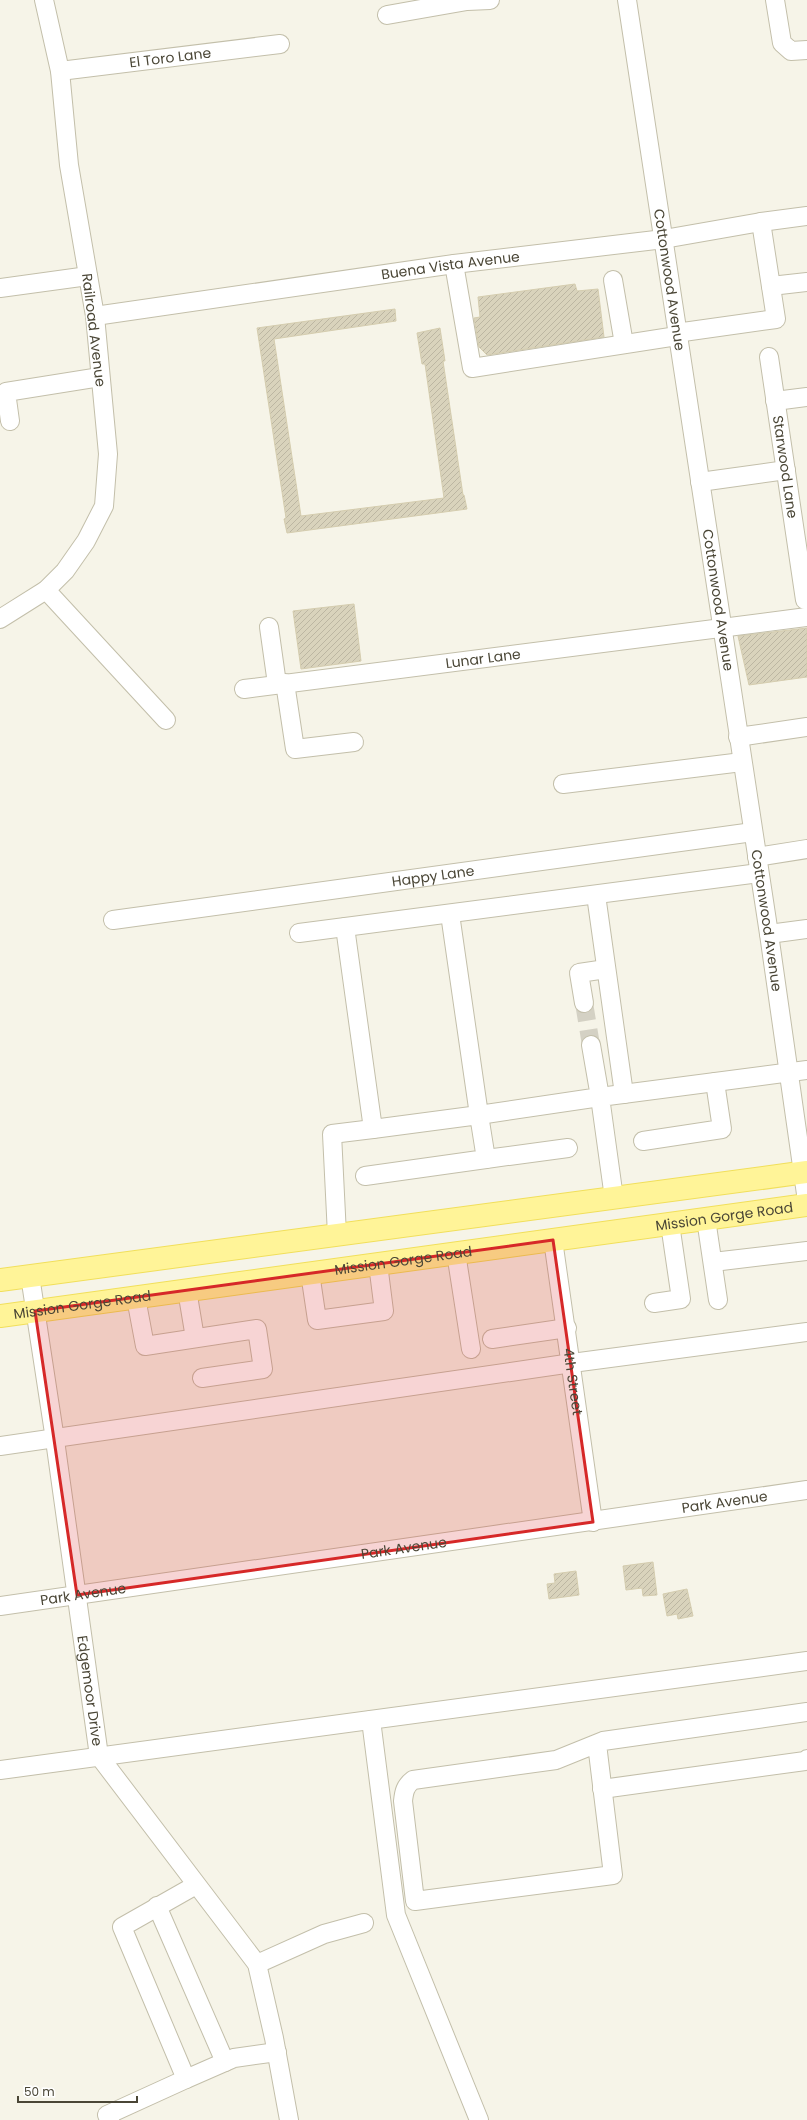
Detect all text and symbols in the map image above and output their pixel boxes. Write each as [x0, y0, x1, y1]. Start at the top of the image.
street label: El Toro Lane [128, 43, 212, 72]
street label: Cottonwood Avenue [649, 208, 690, 352]
street label: Buena Vista Avenue [380, 246, 521, 284]
street label: Railroad Avenue [77, 272, 111, 388]
street label: Starwood Lane [768, 414, 803, 520]
street label: Cottonwood Avenue [698, 528, 739, 673]
street label: Lunar Lane [444, 644, 522, 673]
street label: Cottonwood Avenue [746, 848, 787, 993]
street label: Happy Lane [391, 860, 476, 892]
street label: Mission Gorge Road [654, 1197, 794, 1236]
street label: Mission Gorge Road [333, 1241, 473, 1280]
street label: Mission Gorge Road [12, 1285, 152, 1324]
street label: 4th Street [558, 1347, 588, 1416]
street label: Park Avenue [680, 1486, 769, 1518]
street label: Park Avenue [360, 1532, 448, 1564]
street label: Park Avenue [39, 1578, 128, 1610]
street label: Edgemoor Drive [72, 1634, 108, 1747]
scale bar [18, 2078, 137, 2104]
text: 50 m [24, 2083, 55, 2100]

